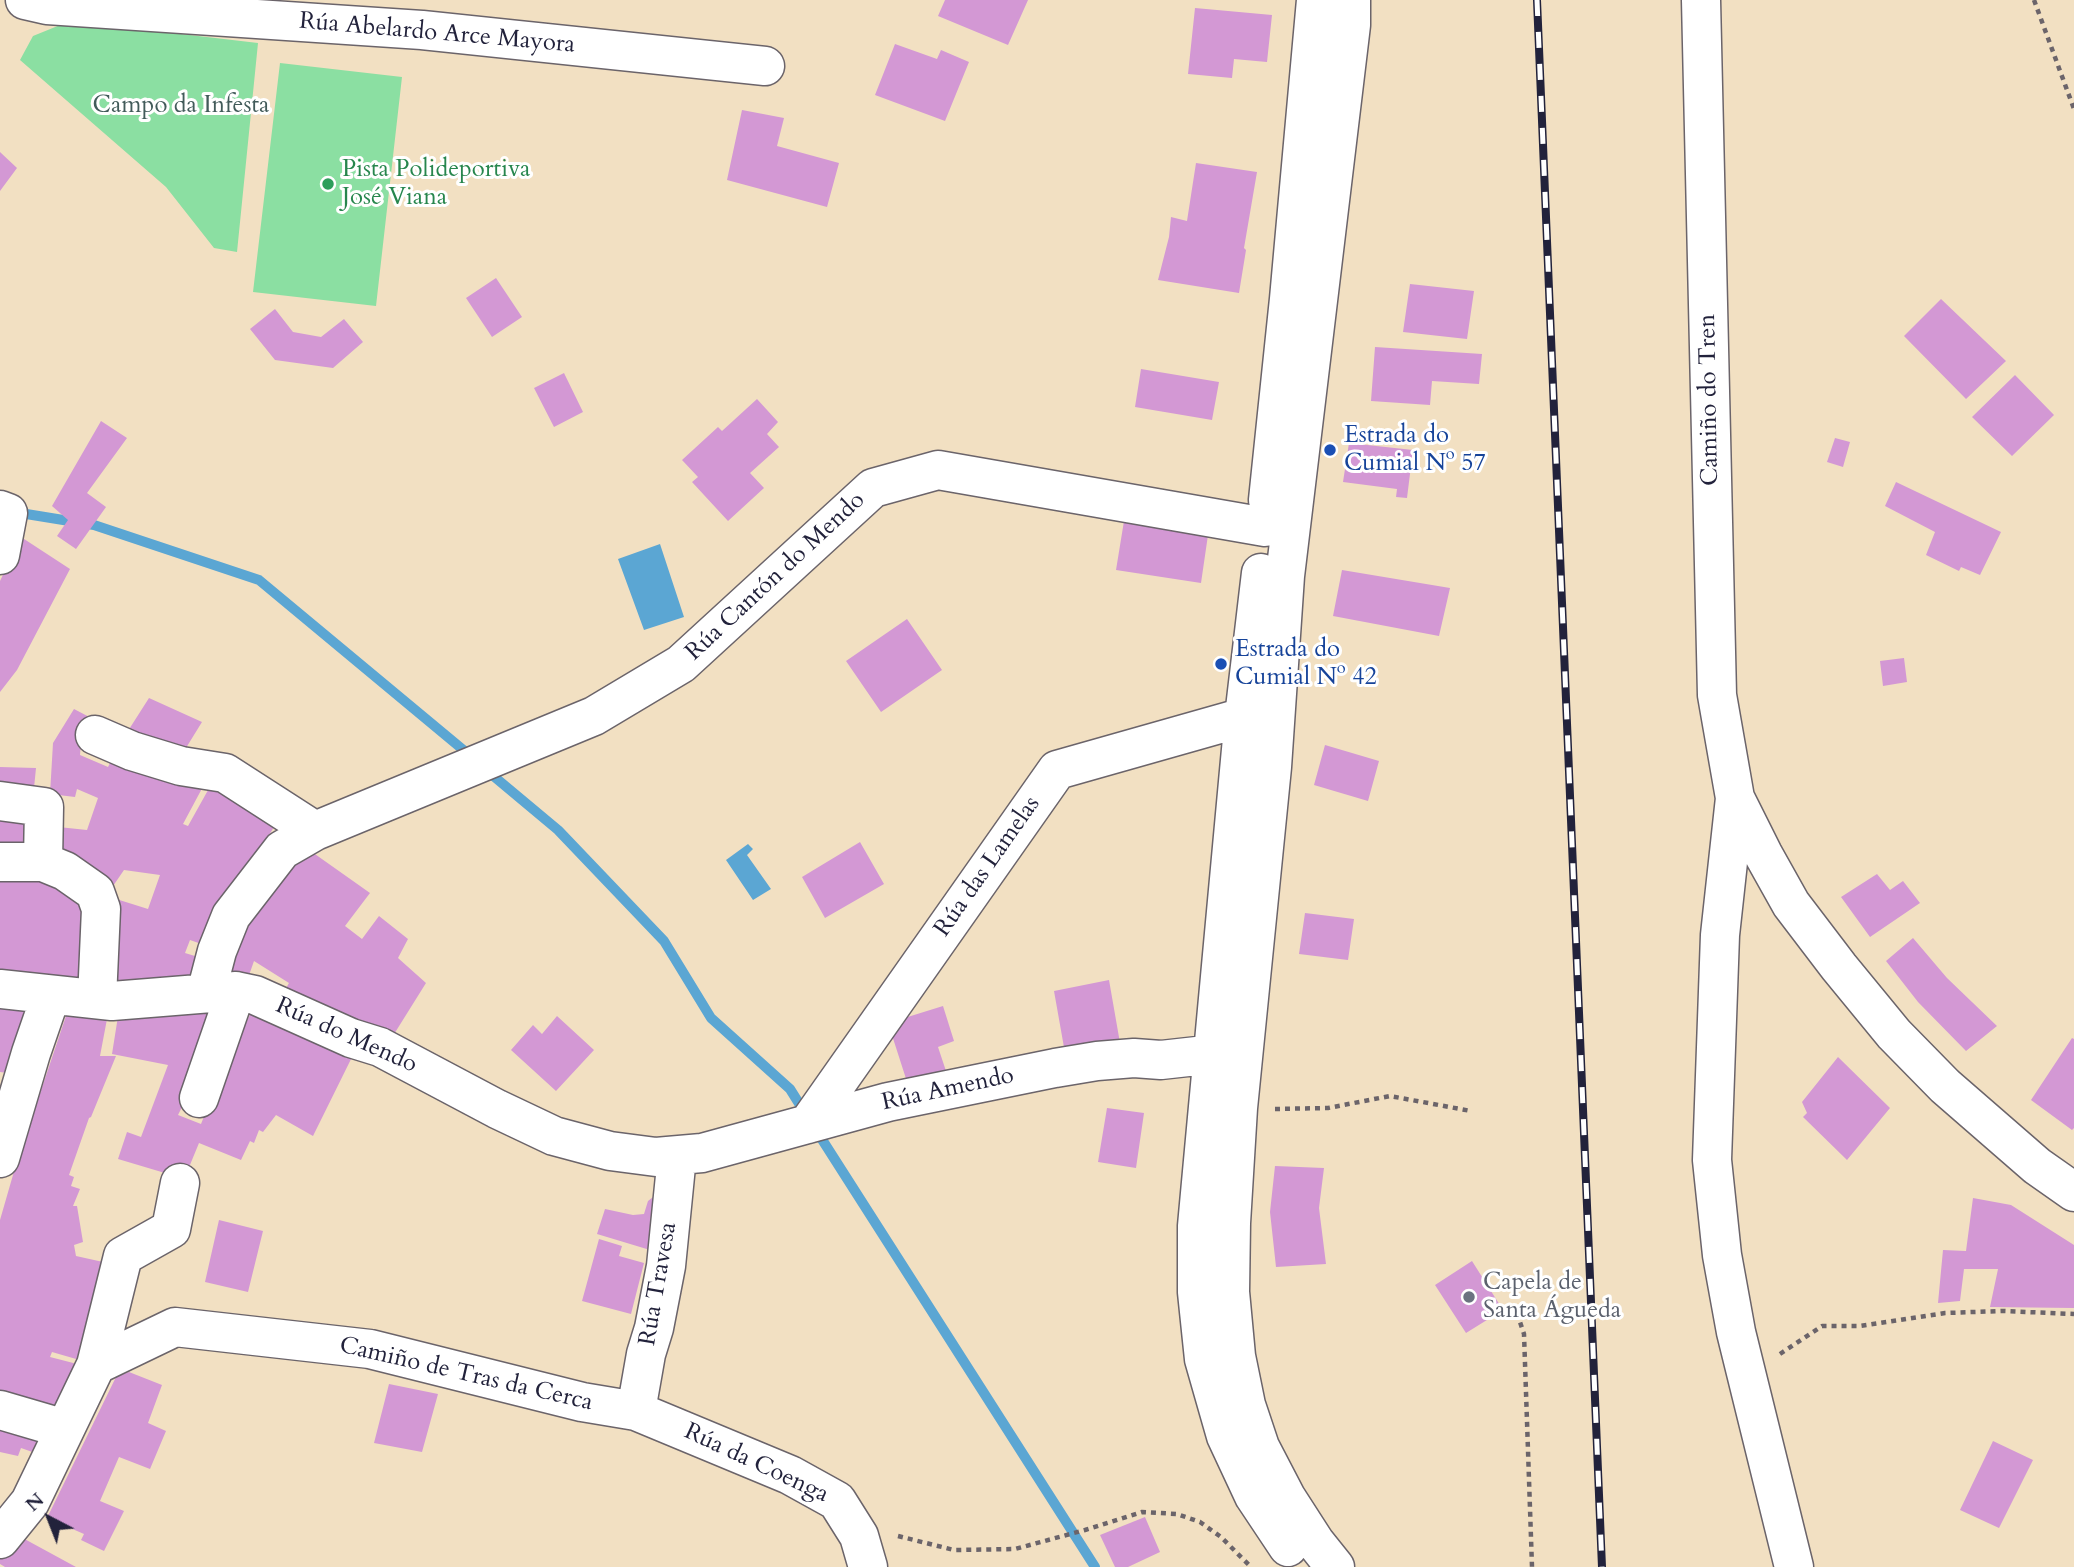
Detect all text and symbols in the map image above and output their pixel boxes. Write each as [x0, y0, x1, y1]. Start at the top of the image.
street label: Rúa Abelardo Arce Mayora [298, 8, 576, 60]
park label: Campo da Infesta [93, 92, 269, 120]
place label: Pista Polideportiva José Viana [342, 156, 530, 212]
marker: Pista Polideportiva José Viana [320, 176, 336, 192]
street label: Camiño do Tren [1694, 314, 1726, 486]
place label: Estrada do Cumial Nº 57 [1344, 422, 1486, 478]
marker: Estrada do Cumial Nº 57 [1322, 442, 1338, 458]
street label: Rúa Cantón do Mendo [680, 486, 872, 668]
place label: Estrada do Cumial Nº 42 [1235, 636, 1377, 692]
marker: Estrada do Cumial Nº 42 [1213, 656, 1229, 672]
street label: Rúa das Lamelas [929, 791, 1047, 943]
street label: Rúa do Mendo [271, 992, 421, 1080]
street label: Rúa Amendo [879, 1062, 1017, 1118]
street label: Rúa Travesa [634, 1220, 684, 1348]
place label: Capela de Santa Águeda [1483, 1269, 1621, 1325]
marker: Capela de Santa Águeda [1461, 1289, 1477, 1305]
street label: Camiño de Tras da Cerca [337, 1332, 595, 1418]
street label: Rúa da Coenga [679, 1418, 833, 1510]
north arrow [14, 1483, 84, 1553]
text: N [20, 1487, 50, 1518]

